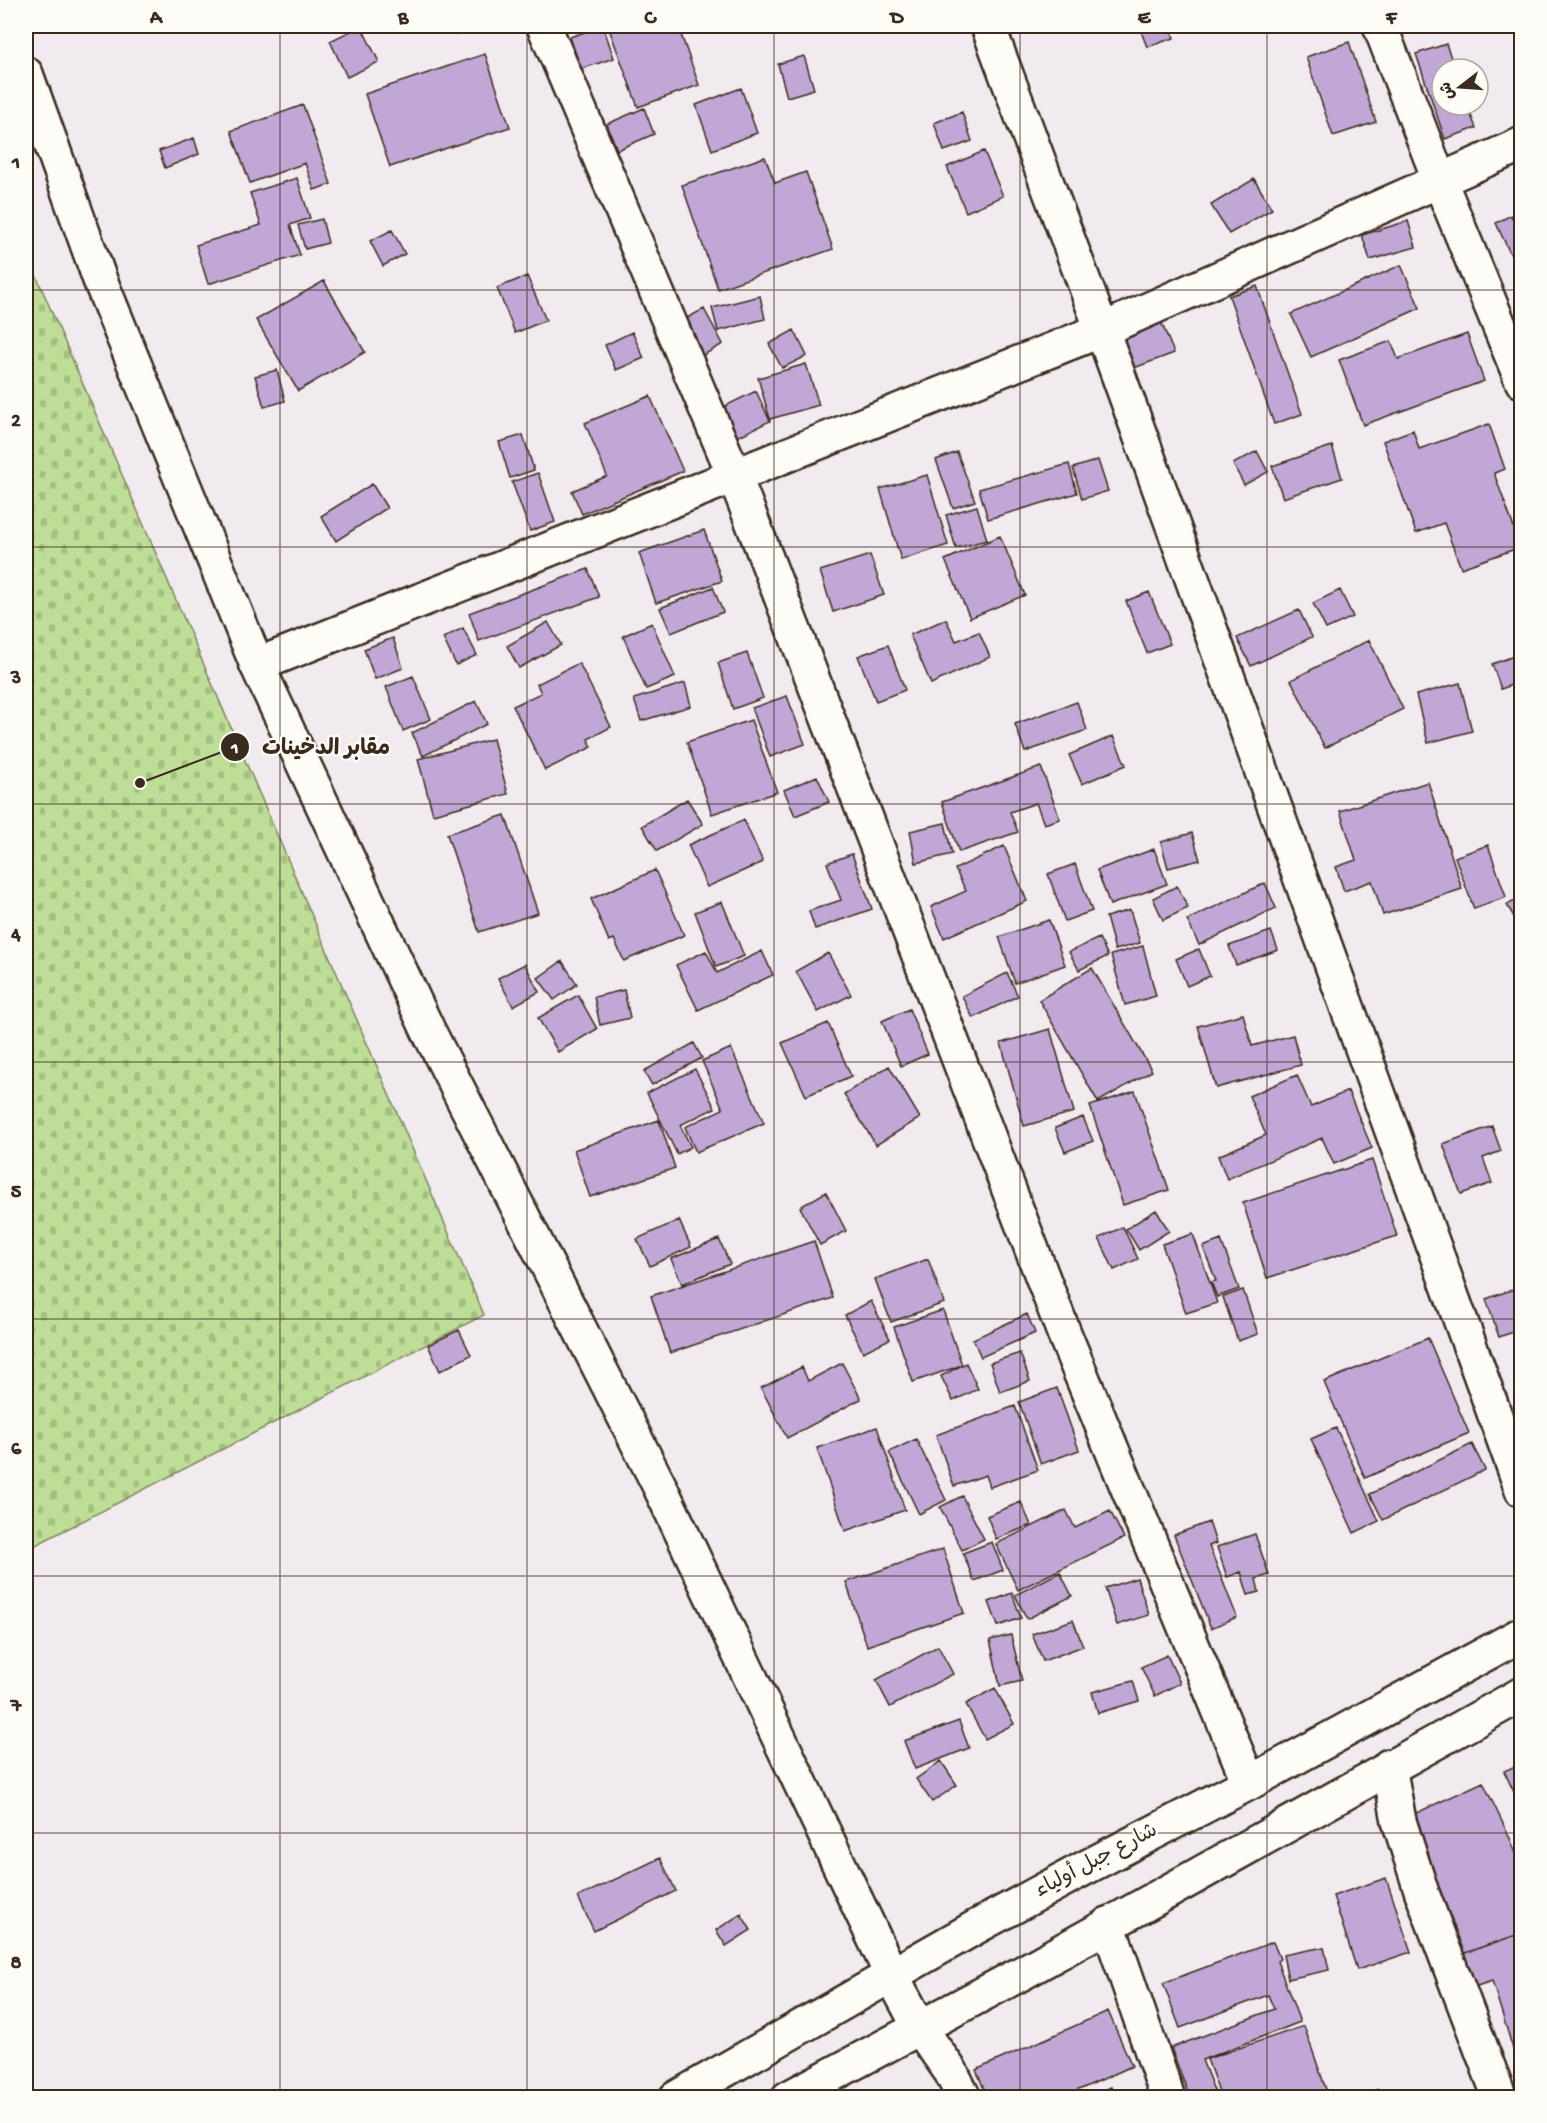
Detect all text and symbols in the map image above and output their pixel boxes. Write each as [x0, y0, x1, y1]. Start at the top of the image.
text: A [149, 8, 164, 31]
text: B [397, 8, 409, 31]
text: C [644, 8, 658, 31]
text: D [888, 8, 904, 31]
text: E [1138, 8, 1152, 31]
text: F [1385, 8, 1398, 31]
north arrow [1430, 57, 1490, 117]
text: ش [1437, 79, 1461, 102]
text: 1 [11, 153, 20, 176]
text: 2 [11, 411, 21, 434]
text: 3 [10, 668, 21, 691]
callout: مقابر الدخينات [220, 727, 402, 767]
text: مقابر الدخينات [262, 737, 390, 763]
text: 1 [230, 739, 239, 760]
text: 4 [10, 925, 21, 948]
text: 5 [11, 1182, 22, 1205]
text: 6 [11, 1439, 22, 1462]
text: 7 [10, 1696, 23, 1719]
street label: شارع جبل أولياء [1030, 1817, 1163, 1905]
text: 8 [11, 1953, 22, 1976]

